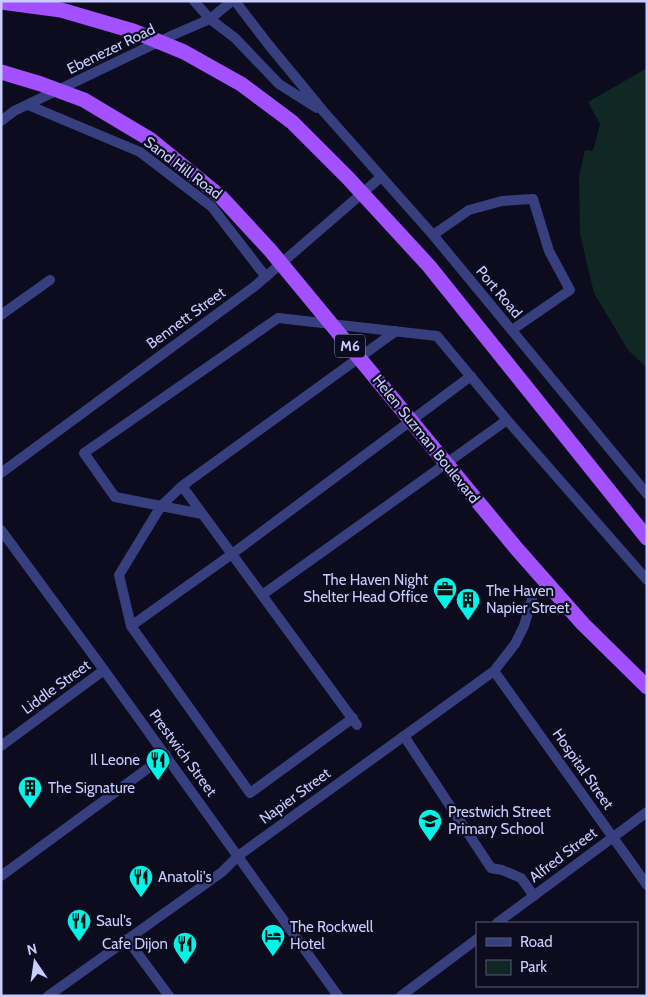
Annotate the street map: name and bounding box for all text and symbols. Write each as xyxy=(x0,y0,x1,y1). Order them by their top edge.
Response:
street label: Ebenezer Road xyxy=(64,20,158,78)
street label: Sand Hill Road xyxy=(141,133,225,203)
street label: Port Road xyxy=(472,262,526,322)
street label: Bennett Street xyxy=(143,283,229,353)
road number: M6 xyxy=(335,334,365,358)
street label: Helen Suzman Boulevard xyxy=(369,371,483,507)
place label: The Haven Night Shelter Head Office xyxy=(303,571,428,606)
office icon: The Haven Night Shelter Head Office xyxy=(432,576,458,610)
place label: The Haven Napier Street xyxy=(486,582,570,617)
building icon: The Haven Napier Street xyxy=(455,587,481,621)
street label: Liddle Street xyxy=(18,656,94,718)
street label: Prestwich Street xyxy=(145,706,221,800)
street label: Hospital Street xyxy=(549,725,617,813)
restaurant icon: Il Leone xyxy=(145,747,171,781)
place label: Il Leone xyxy=(90,751,140,769)
street label: Napier Street xyxy=(256,764,334,828)
building icon: The Signature xyxy=(17,775,43,809)
place label: The Signature xyxy=(48,779,135,797)
place label: Prestwich Street Primary School xyxy=(448,803,551,838)
school or university icon: Prestwich Street Primary School xyxy=(417,808,443,842)
street label: Alfred Street xyxy=(526,824,600,886)
restaurant icon: Anatoli's xyxy=(128,864,154,898)
place label: Anatoli's xyxy=(158,868,212,886)
restaurant icon: Saul's xyxy=(66,908,92,942)
place label: Saul's xyxy=(96,912,132,930)
place label: The Rockwell Hotel xyxy=(290,918,374,953)
legend xyxy=(476,922,638,987)
hotel icon: The Rockwell Hotel xyxy=(260,923,286,957)
restaurant icon: Cafe Dijon xyxy=(172,931,198,965)
text: Road xyxy=(520,933,553,951)
place label: Cafe Dijon xyxy=(102,935,168,953)
north arrow xyxy=(10,937,60,987)
text: N xyxy=(25,939,39,959)
text: Park xyxy=(520,958,547,976)

